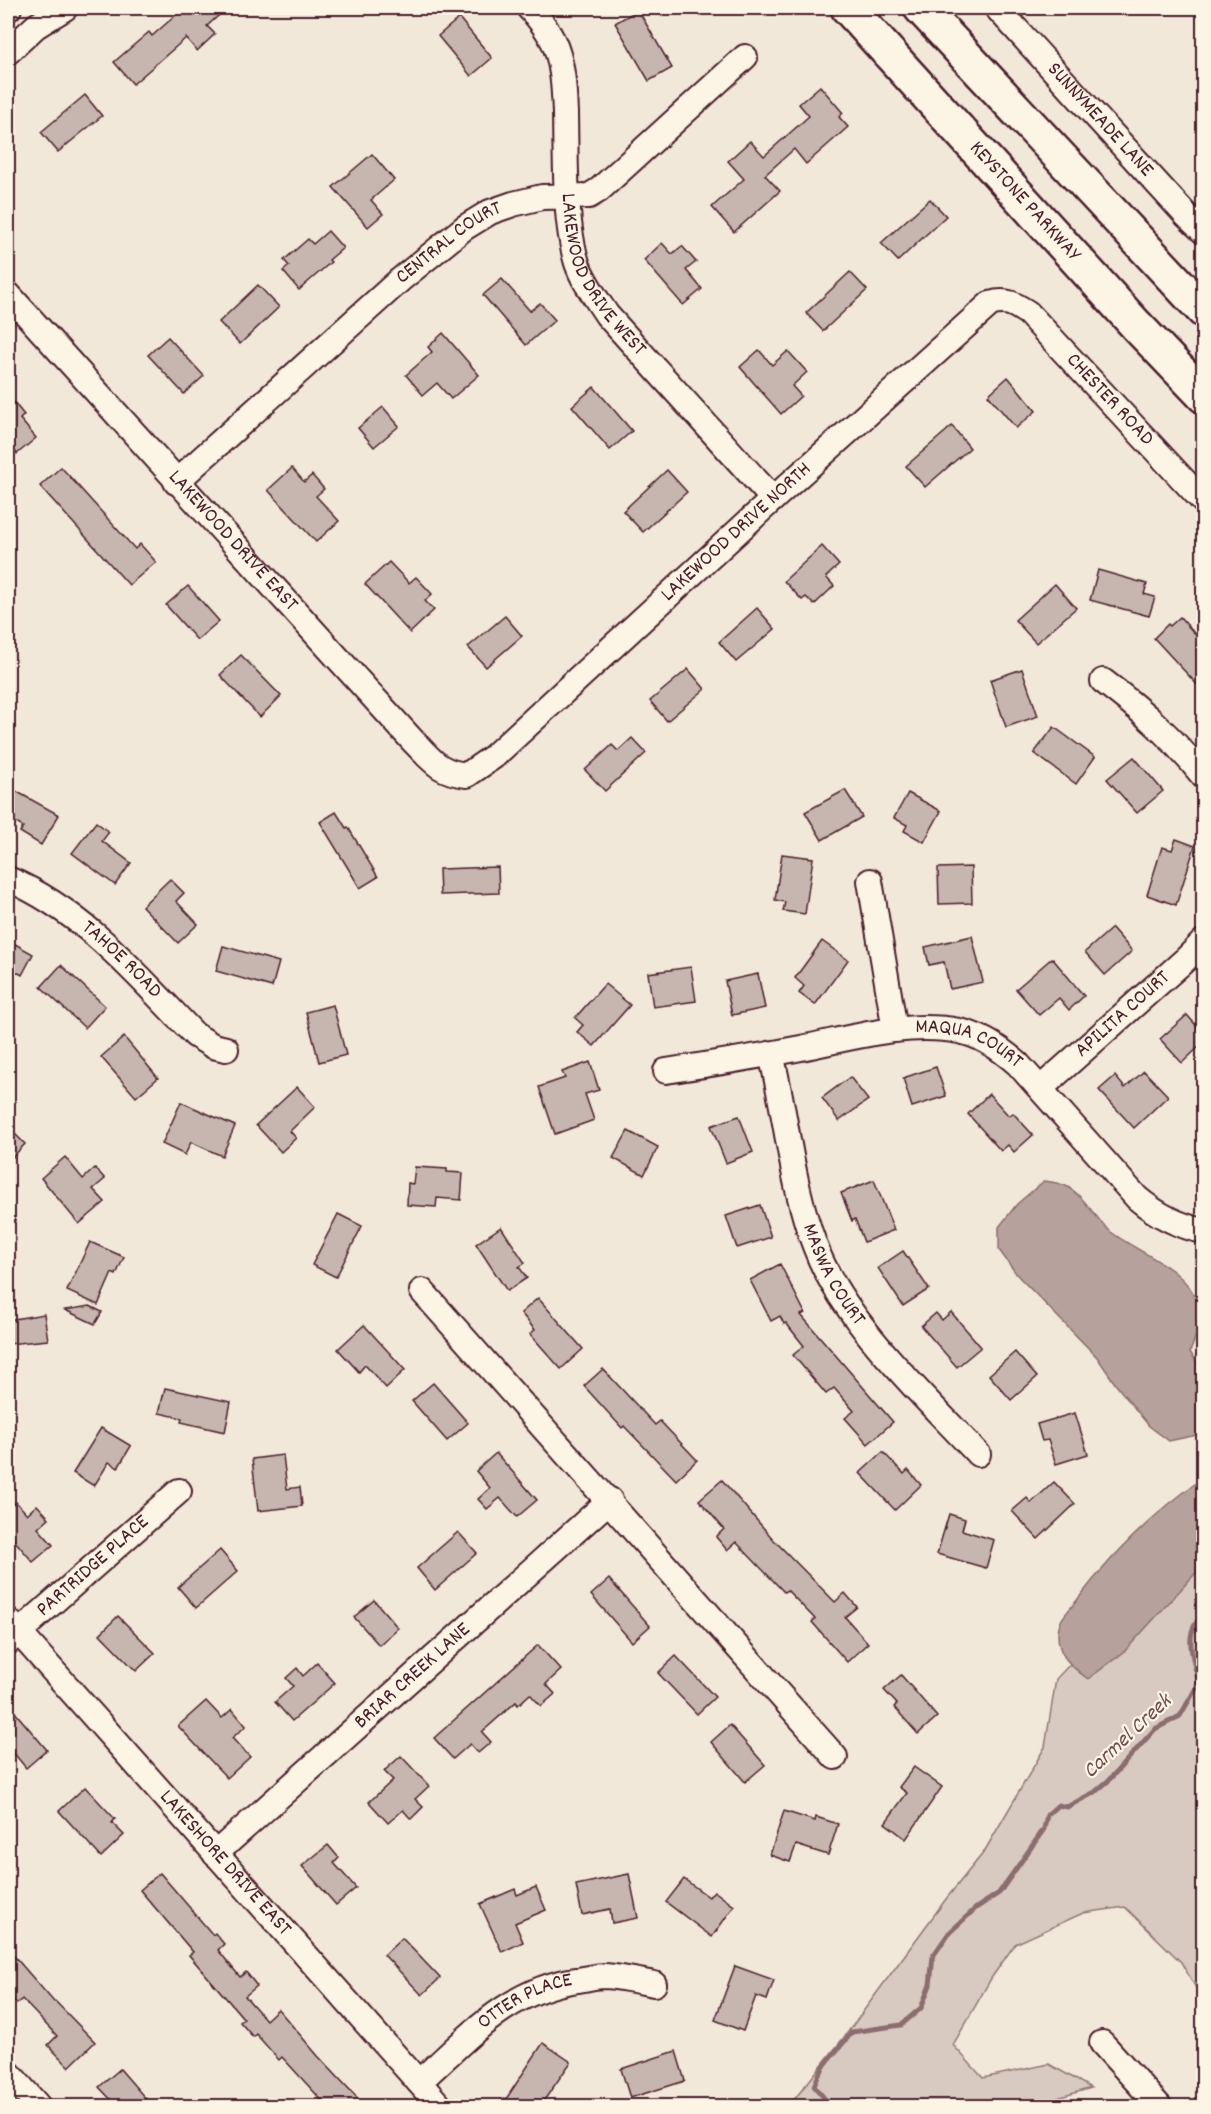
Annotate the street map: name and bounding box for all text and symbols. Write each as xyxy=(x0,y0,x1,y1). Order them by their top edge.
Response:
street label: SUNNYMEADE LANE xyxy=(1039,56,1160,185)
street label: KEYSTONE PARKWAY xyxy=(961,135,1088,270)
street label: LAKEWOOD DRIVE WEST xyxy=(552,192,653,364)
street label: CENTRAL COURT xyxy=(390,194,506,292)
street label: CHESTER ROAD xyxy=(1058,347,1160,454)
street label: LAKEWOOD DRIVE NORTH xyxy=(655,456,819,610)
street label: LAKEWOOD DRIVE EAST xyxy=(160,464,305,619)
street label: TAHOE ROAD xyxy=(74,914,168,1006)
street label: APILITA COURT xyxy=(1069,964,1178,1065)
street label: MAQUA COURT xyxy=(915,1013,1029,1077)
street label: MASWA COURT xyxy=(793,1220,872,1333)
street label: PARTRIDGE PLACE xyxy=(30,1508,157,1625)
street label: BRIAR CREEK LANE xyxy=(348,1616,478,1737)
water label: Carmel Creek xyxy=(1077,1686,1181,1786)
street label: LAKESHORE DRIVE EAST xyxy=(151,1784,298,1944)
street label: OTTER PLACE xyxy=(471,1966,575,2038)

